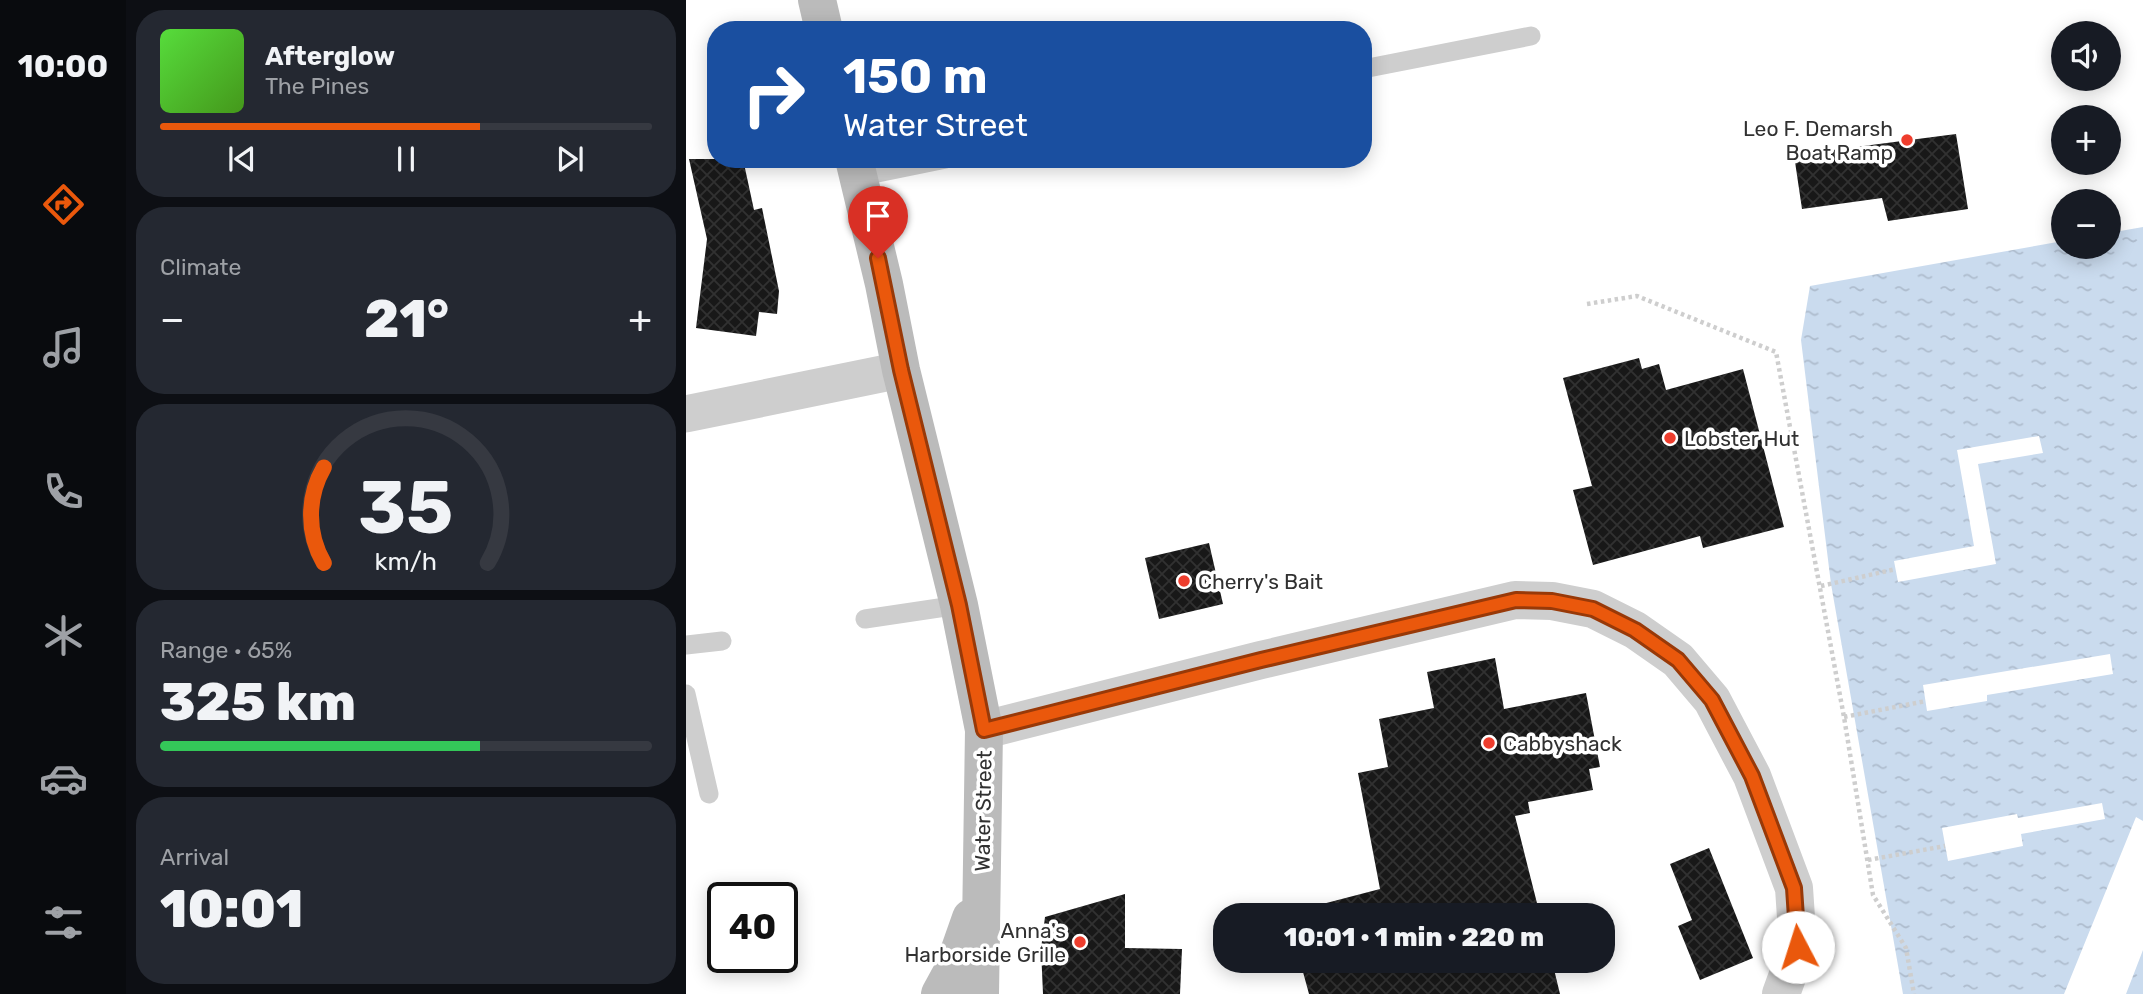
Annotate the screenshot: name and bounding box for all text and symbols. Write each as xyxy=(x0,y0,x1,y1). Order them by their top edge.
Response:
map controls xyxy=(2051,21,2121,259)
button: sound xyxy=(2051,21,2121,91)
text: Afterglow xyxy=(265,41,395,72)
text: 10:00 xyxy=(18,47,108,85)
text: 150 m xyxy=(843,47,988,105)
icon: right xyxy=(728,49,819,140)
text: The Pines xyxy=(265,72,369,100)
button: + xyxy=(2051,105,2121,175)
text: Water Street xyxy=(843,106,1028,144)
place label: Leo F. Demarsh Boat Ramp xyxy=(1743,116,1893,165)
marker: Leo F. Demarsh Boat Ramp xyxy=(1899,132,1915,148)
icon: previous xyxy=(223,140,261,178)
icon: pause xyxy=(387,140,425,178)
icon: next xyxy=(551,140,589,178)
icon: directions xyxy=(39,180,88,229)
pin xyxy=(848,186,908,258)
button: − xyxy=(2051,189,2121,259)
icon: arrive xyxy=(859,197,897,235)
text: Climate xyxy=(160,253,241,281)
text: 21° xyxy=(364,288,449,350)
text: − xyxy=(160,296,185,342)
text: + xyxy=(628,296,652,342)
icon: music xyxy=(39,323,88,372)
place label: Lobster Hut xyxy=(1684,426,1799,451)
marker: Lobster Hut xyxy=(1662,430,1678,446)
text: 35 xyxy=(359,465,454,551)
icon: phone xyxy=(39,467,88,516)
text: km/h xyxy=(375,547,437,576)
place label: Cherry's Bait xyxy=(1198,569,1323,594)
marker: Cherry's Bait xyxy=(1176,573,1192,589)
icon: climate xyxy=(39,611,88,660)
text: Range · 65% xyxy=(160,636,292,664)
text: 325 km xyxy=(160,671,356,733)
place label: Cabbyshack xyxy=(1503,731,1622,756)
marker: Cabbyshack xyxy=(1481,735,1497,751)
street label: Water Street xyxy=(969,750,997,872)
icon: car xyxy=(39,754,88,803)
text: Arrival xyxy=(160,843,229,871)
text: 10:01 xyxy=(160,878,303,940)
speed limit sign: 40 xyxy=(707,882,798,973)
icon: filters xyxy=(39,898,88,947)
position arrow xyxy=(1761,910,1835,984)
place label: Anna's Harborside Grille xyxy=(904,918,1066,967)
text: 10:01 · 1 min · 220 m xyxy=(1284,922,1544,953)
marker: Anna's Harborside Grille xyxy=(1072,934,1088,950)

